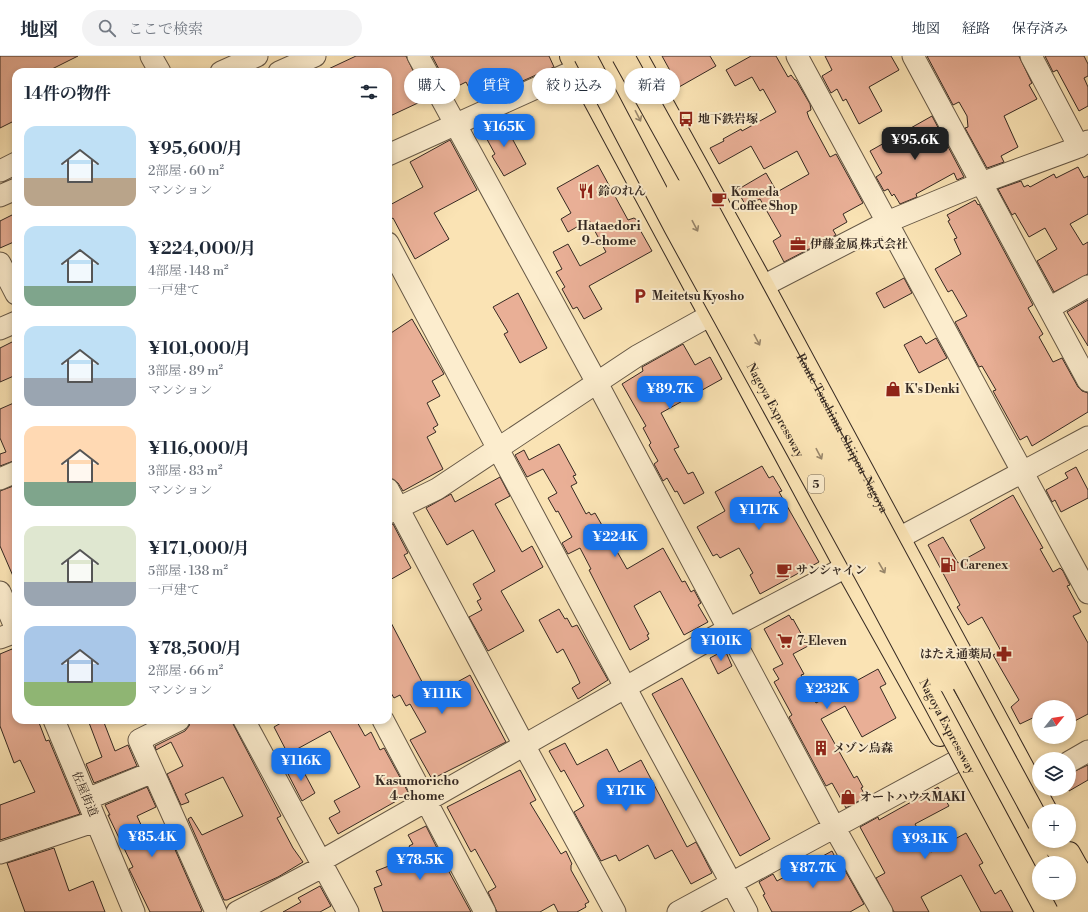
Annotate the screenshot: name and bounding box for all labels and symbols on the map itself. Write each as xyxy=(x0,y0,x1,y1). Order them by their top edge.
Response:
one-way arrow xyxy=(635,109,642,121)
bus stop icon: 地下鉄岩塚 xyxy=(677,110,695,128)
place label: 地下鉄岩塚 xyxy=(698,112,758,127)
pin: ¥165K xyxy=(476,114,532,148)
pin: ¥95.6K xyxy=(882,127,948,161)
restaurant icon: 鈴のれん xyxy=(577,182,595,200)
place label: 鈴のれん xyxy=(598,184,646,199)
place label: Komeda Coffee Shop xyxy=(731,185,798,214)
cafe icon: Komeda Coffee Shop xyxy=(710,190,728,208)
district label: Hataedori 9-chome xyxy=(577,218,641,249)
one-way arrow xyxy=(692,220,700,232)
office icon: 伊藤金属 株式会社 xyxy=(789,235,807,253)
place label: 伊藤金属 株式会社 xyxy=(810,237,908,252)
parking icon: Meitetsu Kyosho xyxy=(631,287,649,305)
place label: Meitetsu Kyosho xyxy=(652,289,744,304)
one-way arrow xyxy=(754,334,762,346)
street label: Route Tsushima-Shiipou-Nagoya xyxy=(793,351,891,517)
street label: Nagoya Expressway xyxy=(743,360,807,460)
pin: ¥89.7K xyxy=(637,376,703,410)
shop icon: K's Denki xyxy=(884,380,902,398)
place label: K's Denki xyxy=(905,382,960,397)
one-way arrow xyxy=(816,448,823,460)
road number: 5 xyxy=(808,475,824,493)
pin: ¥117K xyxy=(731,497,787,531)
pin: ¥224K xyxy=(587,524,643,558)
fuel station icon: Carenex xyxy=(939,556,957,574)
place label: Carenex xyxy=(960,558,1008,573)
cafe icon: サンシャイン xyxy=(775,561,793,579)
one-way arrow xyxy=(878,562,886,574)
place label: サンシャイン xyxy=(796,563,867,578)
pin: ¥101K xyxy=(693,628,749,662)
supermarket icon: 7-Eleven xyxy=(776,632,794,650)
place label: 7-Eleven xyxy=(797,634,847,649)
pharmacy icon: はたえ通薬局 xyxy=(995,645,1013,663)
place label: はたえ通薬局 xyxy=(920,647,992,662)
pin: ¥232K xyxy=(799,676,855,710)
street label: Nagoya Expressway xyxy=(915,677,978,777)
pin: ¥111K xyxy=(414,681,470,715)
north arrow xyxy=(1032,700,1076,744)
building icon: メゾン烏森 xyxy=(812,739,830,757)
place label: メゾン烏森 xyxy=(833,741,894,756)
pin: ¥116K xyxy=(273,748,329,782)
street label: 佐屋街道 xyxy=(68,769,101,819)
district label: Kasumoricho 4-chome xyxy=(375,773,459,804)
pin: ¥171K xyxy=(598,778,654,812)
shop icon: オートハウスMAKI xyxy=(839,788,857,806)
place label: オートハウスMAKI xyxy=(860,790,966,805)
pin: ¥85.4K xyxy=(119,824,185,858)
pin: ¥93.1K xyxy=(892,826,958,860)
pin: ¥78.5K xyxy=(387,847,453,881)
pin: ¥87.7K xyxy=(780,855,846,889)

